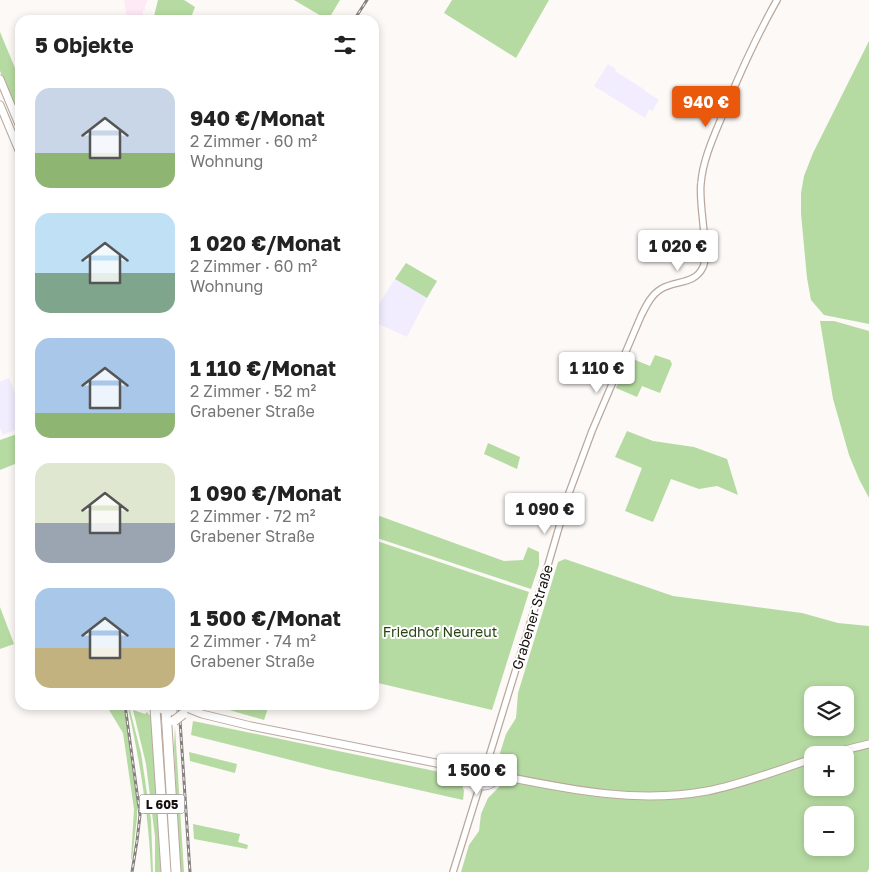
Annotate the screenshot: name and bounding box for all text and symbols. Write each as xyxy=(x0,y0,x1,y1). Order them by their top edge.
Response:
icon: filters xyxy=(331,31,359,59)
text: 5 Objekte xyxy=(35,32,134,58)
pin: 940 € xyxy=(671,86,741,128)
text: 940 € xyxy=(683,92,729,112)
text: 940 €/Monat xyxy=(190,105,325,131)
icon: home xyxy=(75,108,135,168)
text: 2 Zimmer · 60 m² xyxy=(190,131,317,151)
text: Wohnung xyxy=(190,151,263,171)
text: 1 020 €/Monat xyxy=(190,230,341,256)
pin: 1 020 € xyxy=(632,230,724,272)
icon: home xyxy=(75,233,135,293)
text: 1 020 € xyxy=(649,236,707,256)
text: 2 Zimmer · 60 m² xyxy=(190,256,317,276)
text: Wohnung xyxy=(190,276,263,296)
pin: 1 110 € xyxy=(551,352,643,394)
text: 1 110 €/Monat xyxy=(190,355,336,381)
icon: home xyxy=(75,358,135,418)
text: 1 110 € xyxy=(570,358,624,378)
text: 2 Zimmer · 52 m² xyxy=(190,381,316,401)
text: Grabener Straße xyxy=(190,401,315,421)
text: 1 090 €/Monat xyxy=(190,480,341,506)
icon: home xyxy=(75,483,135,543)
pin: 1 090 € xyxy=(499,492,591,535)
text: 1 090 € xyxy=(516,499,574,519)
text: 2 Zimmer · 72 m² xyxy=(190,506,316,526)
text: Grabener Straße xyxy=(190,526,315,546)
street label: Grabener Straße xyxy=(508,562,556,672)
text: 1 500 €/Monat xyxy=(190,605,341,631)
icon: home xyxy=(75,608,135,668)
park label: Friedhof Neureut xyxy=(383,623,497,640)
text: 2 Zimmer · 74 m² xyxy=(190,631,316,651)
text: Grabener Straße xyxy=(190,651,315,671)
map controls xyxy=(804,686,854,856)
button: layers xyxy=(804,686,854,736)
button: + xyxy=(804,746,854,796)
pin: 1 500 € xyxy=(431,754,523,796)
text: 1 500 € xyxy=(448,760,506,780)
road number: L 605 xyxy=(140,794,184,814)
button: − xyxy=(804,806,854,856)

